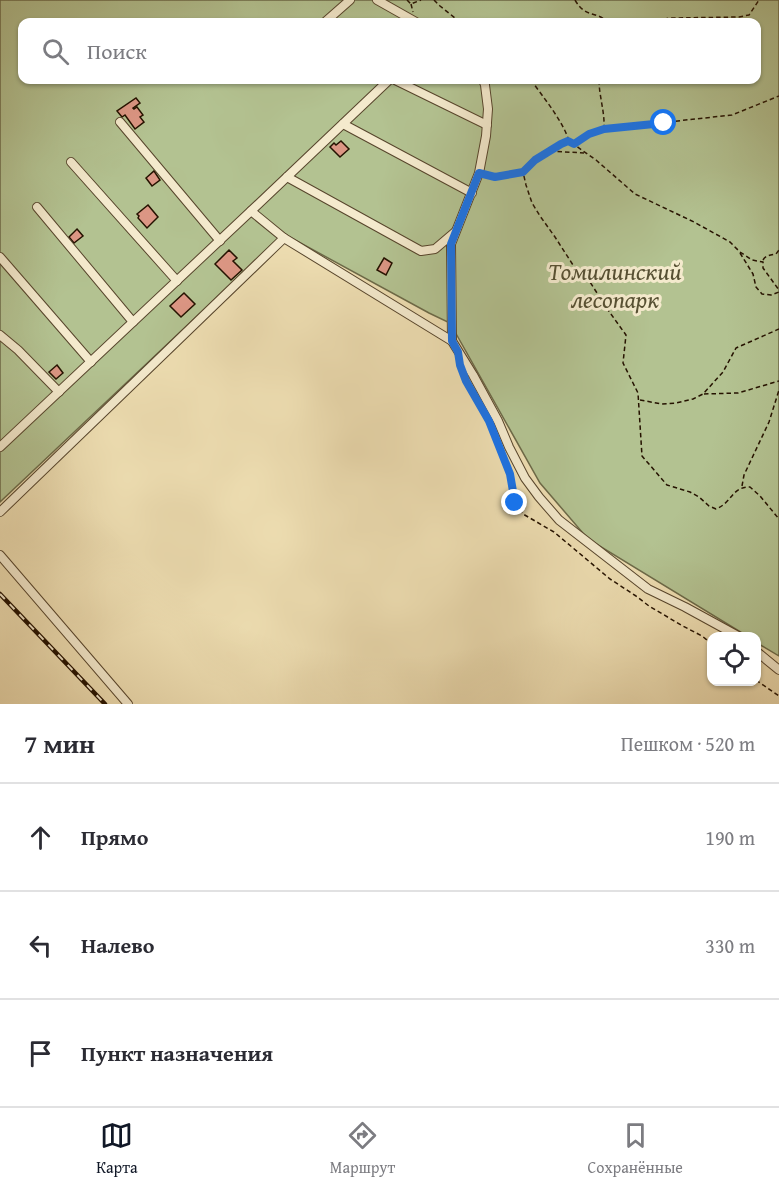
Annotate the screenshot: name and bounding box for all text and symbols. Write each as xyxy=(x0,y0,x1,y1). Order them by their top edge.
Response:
search box xyxy=(18,18,761,84)
icon: search xyxy=(39,35,72,68)
text: Поиск xyxy=(87,35,147,67)
route start xyxy=(650,109,676,135)
park label: Томилинский лесопарк xyxy=(548,254,682,317)
route end xyxy=(501,489,527,515)
map controls xyxy=(707,632,761,686)
button: locate xyxy=(707,632,761,686)
text: 7 мин xyxy=(24,724,95,763)
text: Пешком · 520 m xyxy=(621,729,755,758)
icon: ahead xyxy=(24,821,57,854)
text: Прямо xyxy=(81,821,148,853)
text: 190 m xyxy=(705,823,755,852)
icon: left xyxy=(24,929,57,962)
text: Налево xyxy=(81,929,154,961)
text: 330 m xyxy=(705,931,755,960)
icon: arrive xyxy=(24,1037,57,1070)
text: Пункт назначения xyxy=(81,1037,273,1069)
tab: Карта xyxy=(96,1119,138,1179)
tab: Маршрут xyxy=(330,1119,395,1179)
tab: Сохранённые xyxy=(588,1119,683,1179)

